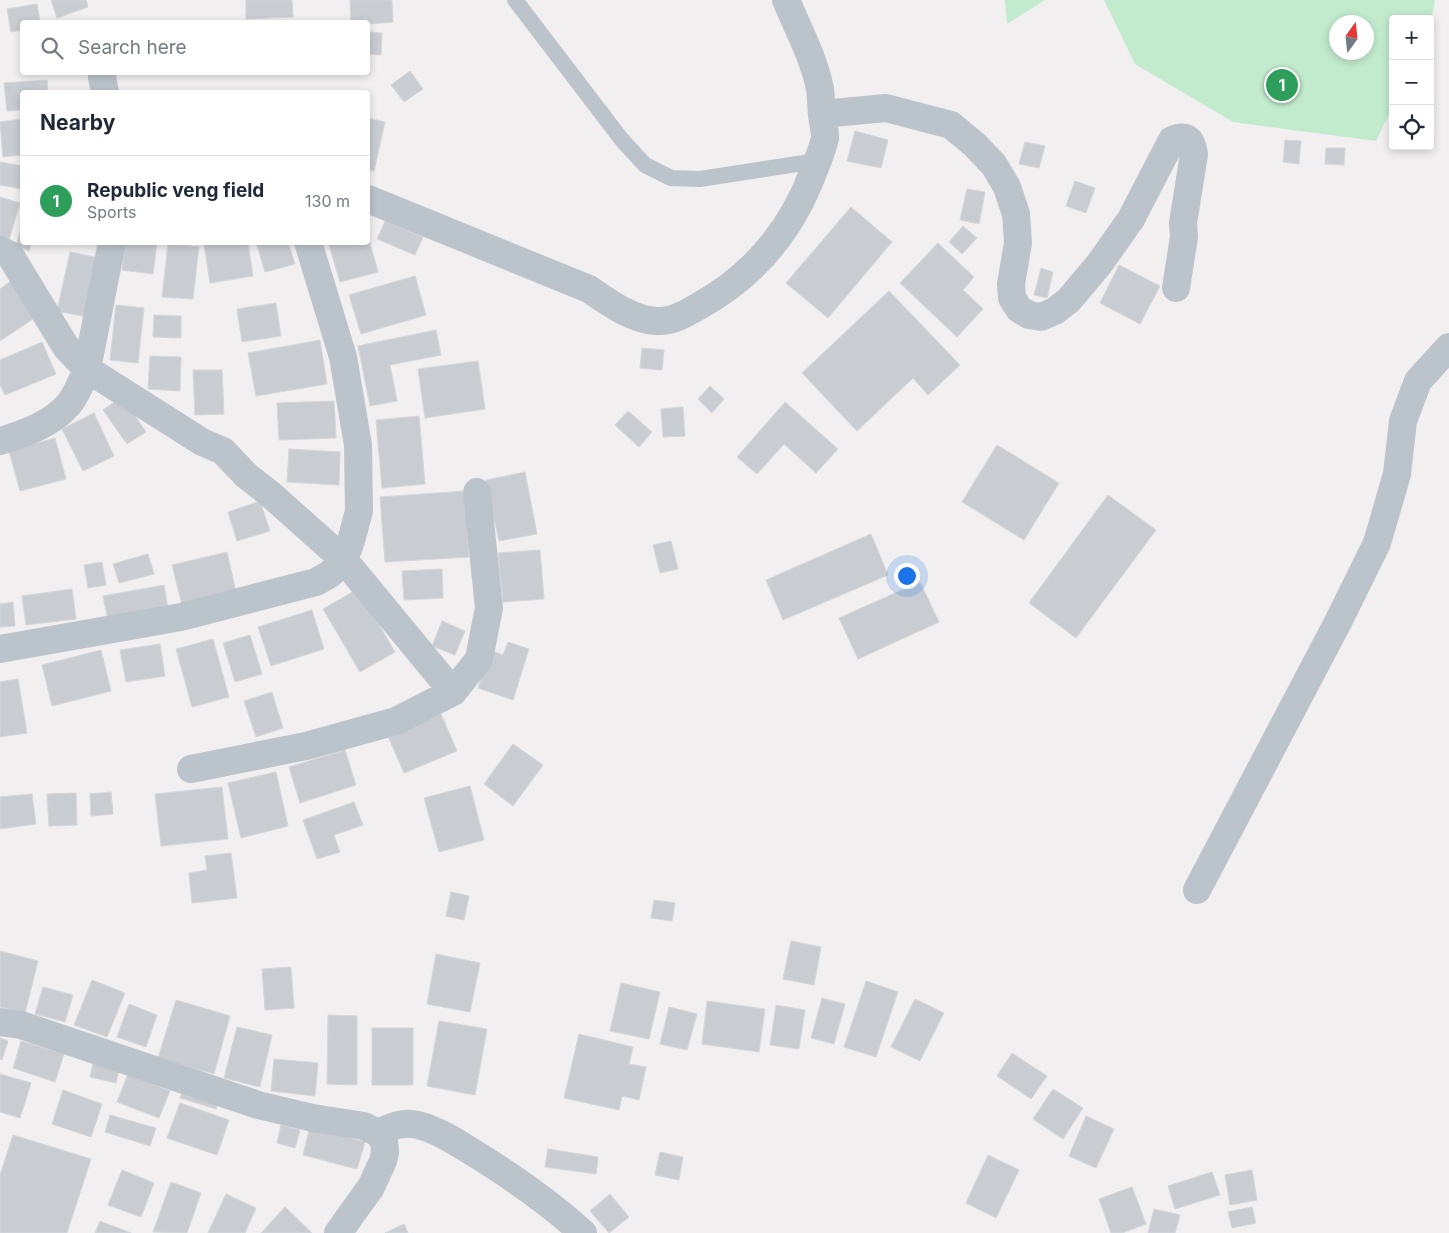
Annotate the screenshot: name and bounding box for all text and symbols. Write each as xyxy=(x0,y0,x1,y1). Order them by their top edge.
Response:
north arrow xyxy=(1329,15,1374,60)
map controls xyxy=(1389,15,1434,150)
button: + xyxy=(1389,15,1434,60)
search box xyxy=(20,20,370,75)
icon: search xyxy=(38,34,66,62)
text: Search here xyxy=(78,36,187,59)
button: − xyxy=(1389,60,1434,105)
pin: 1 xyxy=(1266,66,1298,104)
button: locate xyxy=(1389,105,1434,150)
text: Nearby xyxy=(40,110,115,135)
text: Republic veng field xyxy=(87,179,264,202)
text: 1 xyxy=(53,191,59,211)
text: 130 m xyxy=(305,191,350,211)
text: Sports xyxy=(87,202,136,222)
your location xyxy=(894,563,920,589)

